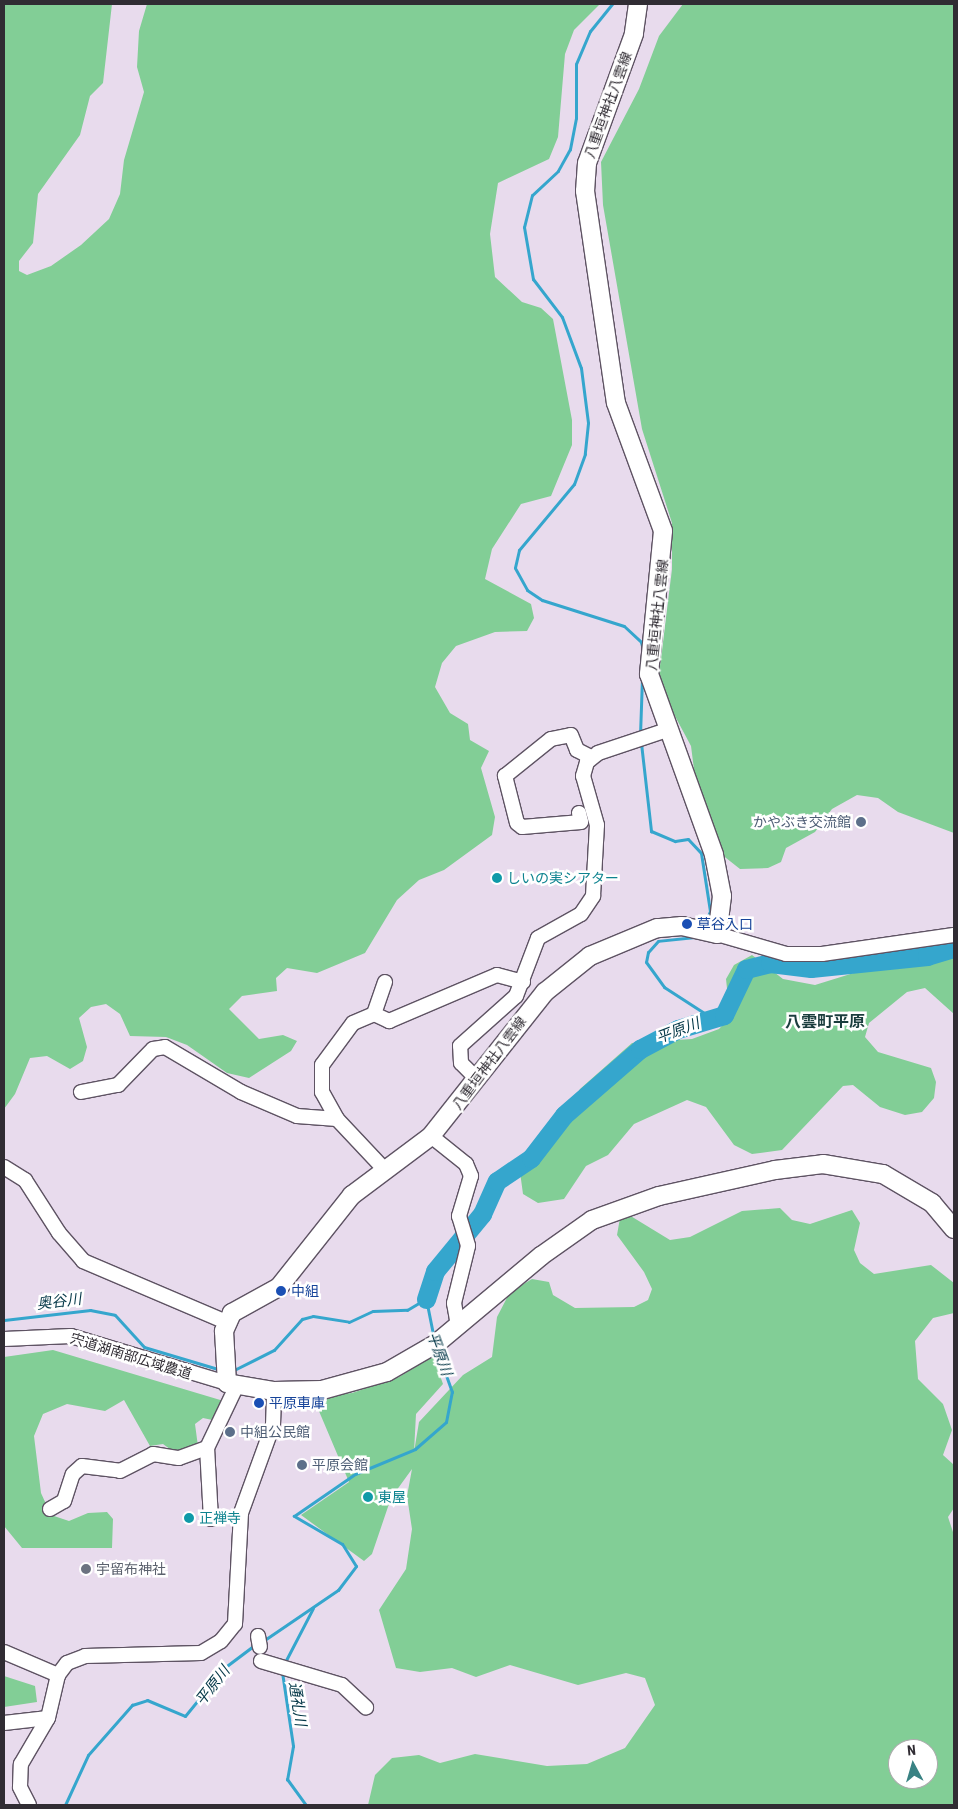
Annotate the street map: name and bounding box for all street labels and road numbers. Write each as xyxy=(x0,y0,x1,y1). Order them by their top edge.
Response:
street label: 八重垣神社八雲線 xyxy=(581,50,635,160)
street label: 八重垣神社八雲線 xyxy=(643,558,671,672)
street label: 八重垣神社八雲線 xyxy=(449,1013,529,1113)
street label: 宍道湖南部広域農道 xyxy=(68,1330,194,1382)

